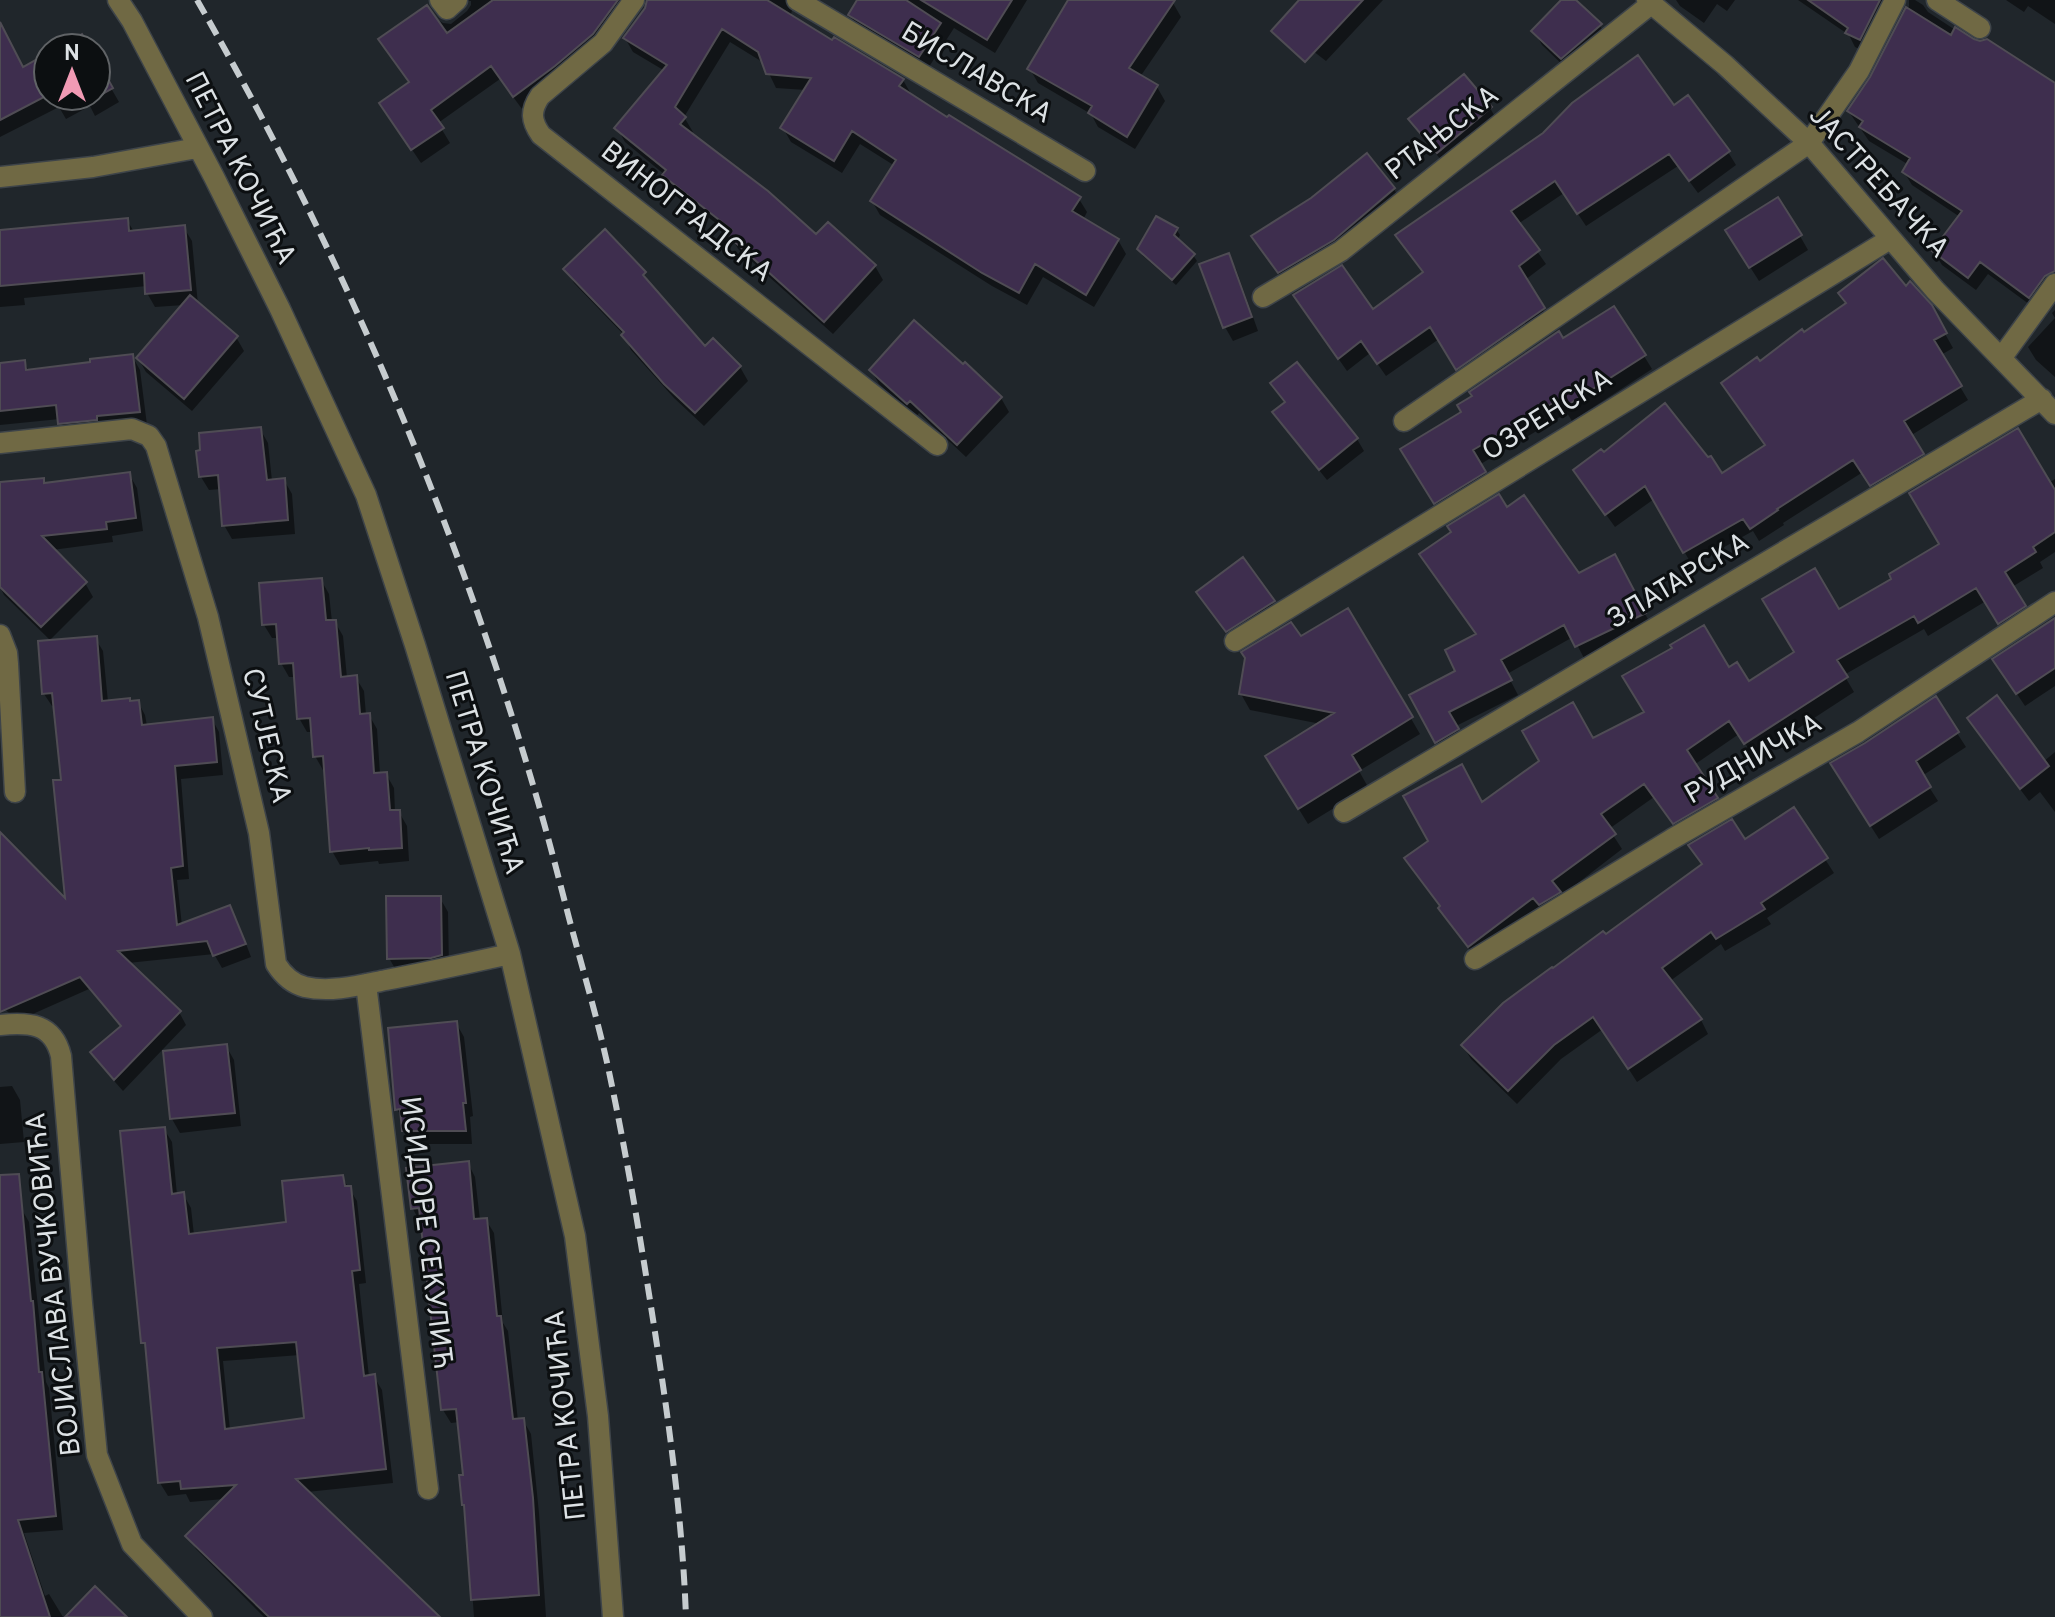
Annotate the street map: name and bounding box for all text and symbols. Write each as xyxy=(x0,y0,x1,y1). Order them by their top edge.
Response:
street label: БИСЛАВСКА xyxy=(894,15,1058,133)
north arrow xyxy=(32,32,112,112)
text: N xyxy=(64,41,80,68)
street label: ПЕТРА КОЧИЋА xyxy=(175,66,303,272)
street label: РТАЊСКА xyxy=(1379,78,1507,190)
street label: ЈАСТРЕБАЧКА xyxy=(1800,99,1956,267)
street label: ВИНОГРАДСКА xyxy=(593,134,779,292)
street label: ОЗРЕНСКА xyxy=(1476,362,1620,470)
street label: ЗЛАТАРСКА xyxy=(1601,525,1757,639)
street label: СУТЈЕСКА xyxy=(232,665,298,807)
street label: ПЕТРА КОЧИЋА xyxy=(435,666,531,880)
street label: РУДНИЧКА xyxy=(1679,706,1829,814)
street label: ИСИДОРЕ СЕКУЛИЋ xyxy=(390,1094,460,1372)
street label: ВОЈИСЛАВА ВУЧКОВИЋА xyxy=(19,1110,91,1458)
street label: ПЕТРА КОЧИЋА xyxy=(538,1308,596,1522)

